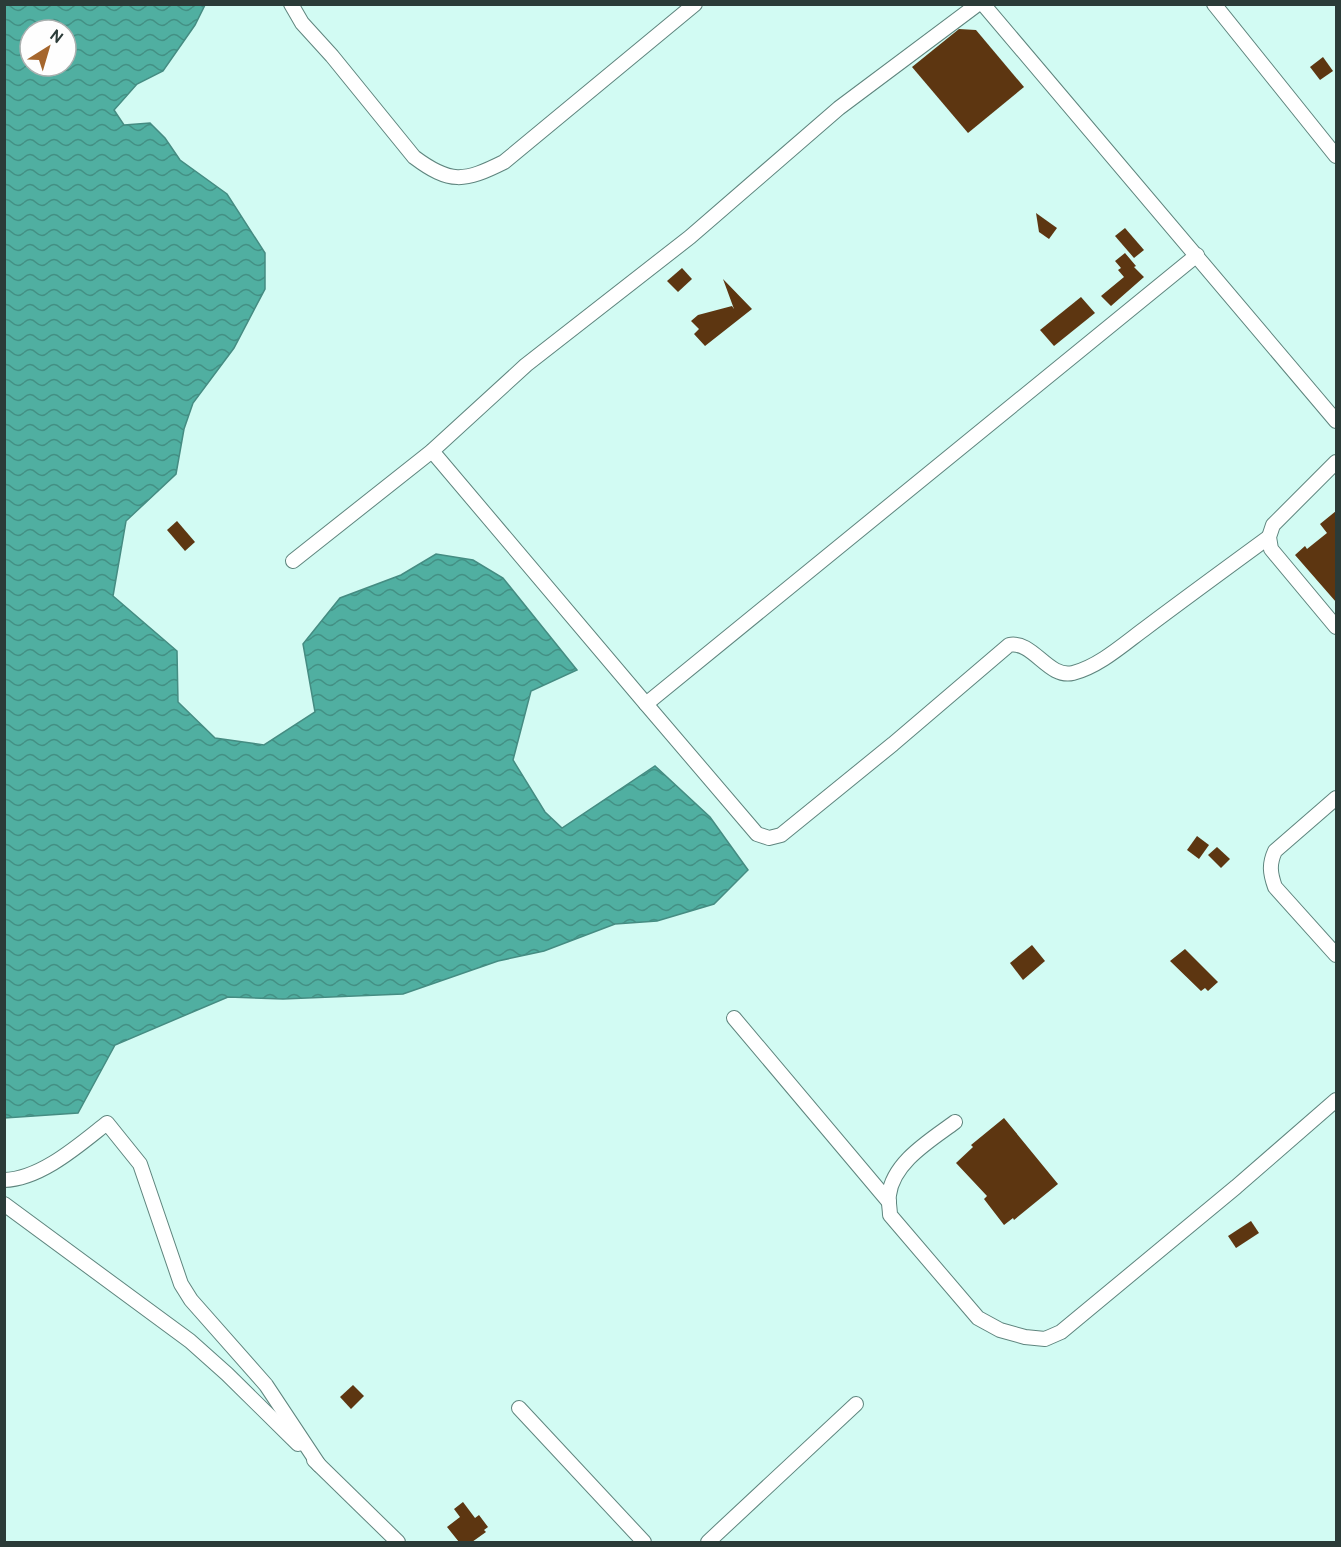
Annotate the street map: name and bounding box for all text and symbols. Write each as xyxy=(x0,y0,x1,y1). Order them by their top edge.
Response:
north arrow xyxy=(18,18,78,78)
text: N xyxy=(45,26,66,49)

